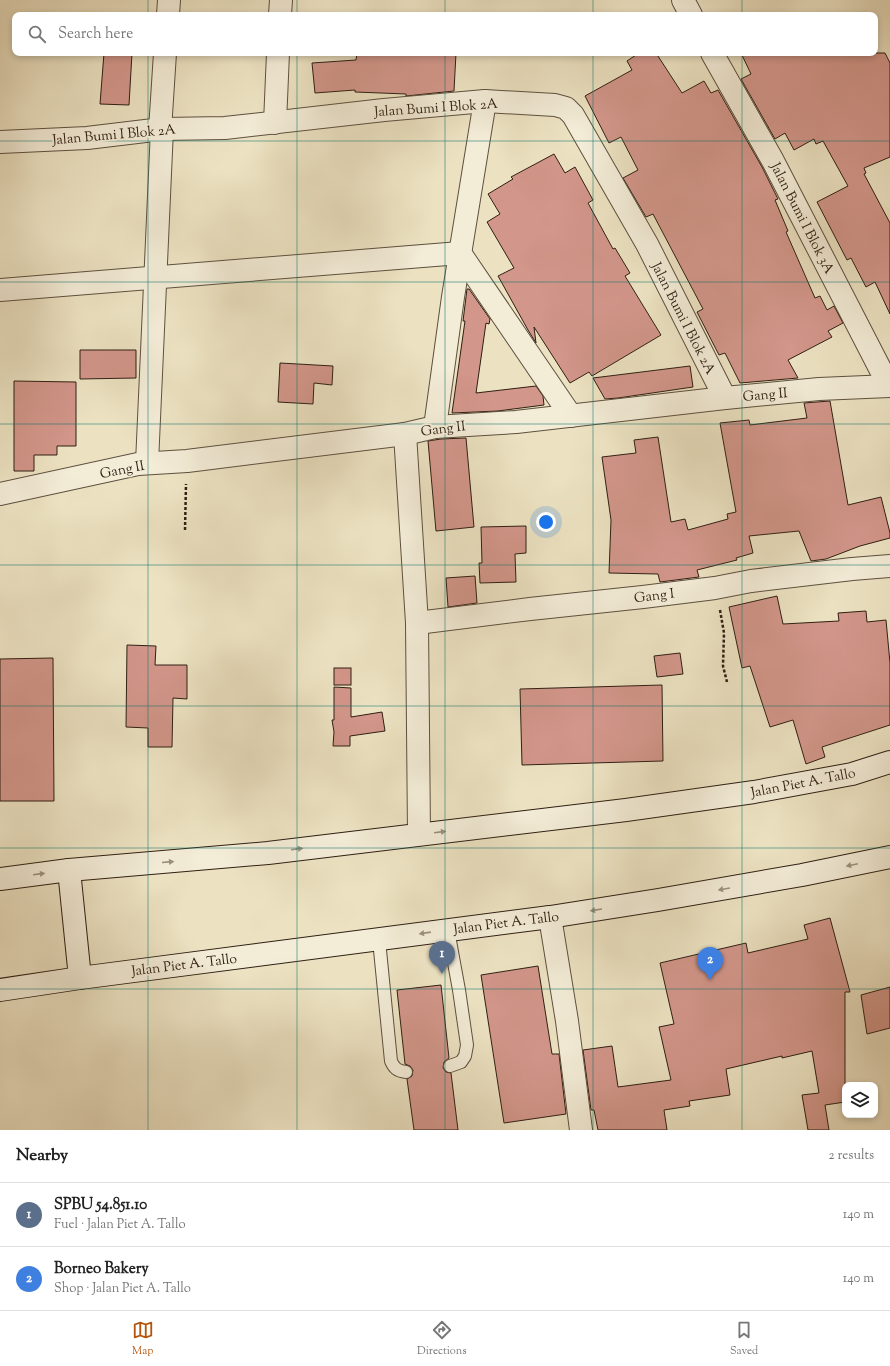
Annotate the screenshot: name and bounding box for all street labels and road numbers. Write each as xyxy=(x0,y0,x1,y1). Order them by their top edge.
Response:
street label: Jalan Bumi I Blok 2A xyxy=(373,95,499,123)
street label: Jalan Bumi I Blok 2A xyxy=(51,121,177,151)
street label: Jalan Bumi I Blok 3A xyxy=(764,159,838,279)
street label: Jalan Bumi I Blok 2A xyxy=(645,258,720,379)
street label: Gang II xyxy=(742,384,789,408)
street label: Gang II xyxy=(420,417,467,443)
street label: Gang II xyxy=(98,457,147,485)
street label: Gang I xyxy=(633,585,676,609)
street label: Jalan Piet A. Tallo xyxy=(748,764,858,804)
street label: Jalan Piet A. Tallo xyxy=(451,908,561,941)
street label: Jalan Piet A. Tallo xyxy=(129,950,239,983)

